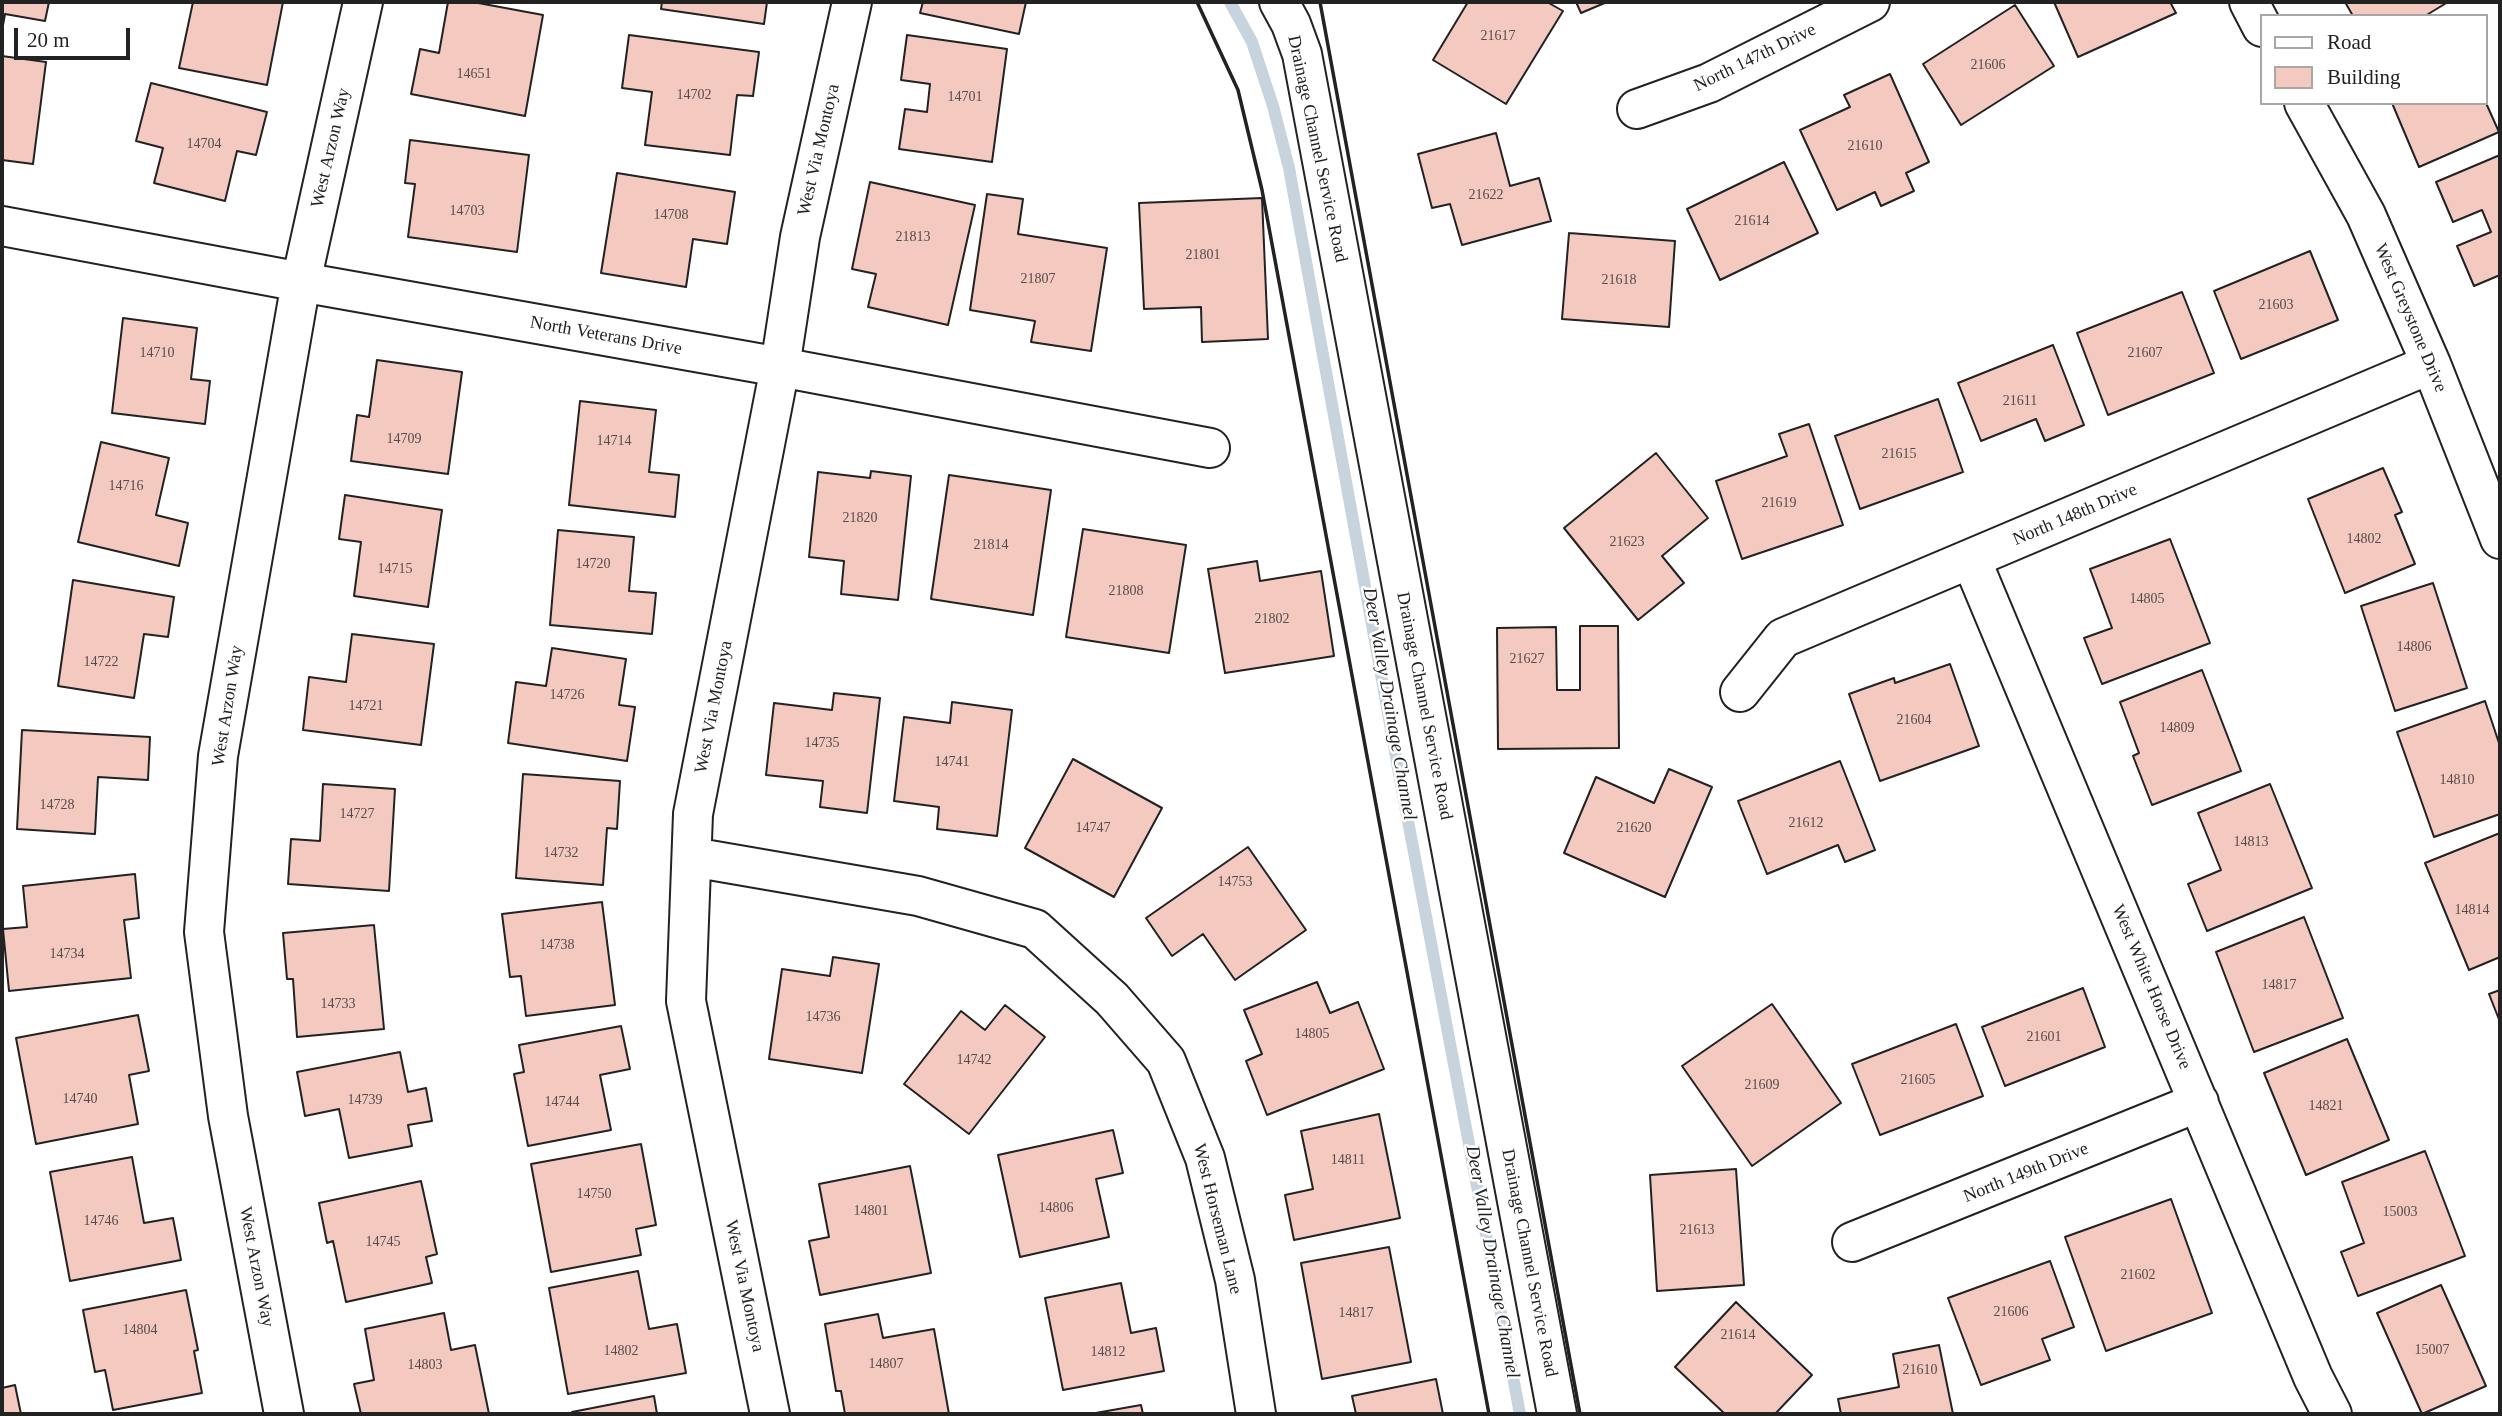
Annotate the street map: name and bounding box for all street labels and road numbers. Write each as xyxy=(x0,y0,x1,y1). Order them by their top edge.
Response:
street label: North 147th Drive xyxy=(1691,19,1819,97)
street label: Drainage Channel Service Road xyxy=(1282,34,1352,264)
street label: West Via Montoya xyxy=(793,82,845,218)
street label: West Arzon Way xyxy=(307,86,355,210)
street label: West Greystone Drive xyxy=(2369,240,2451,396)
street label: North Veterans Drive xyxy=(528,312,684,360)
street label: North 148th Drive xyxy=(2010,479,2140,551)
street label: Drainage Channel Service Road xyxy=(1391,590,1457,822)
street label: West Via Montoya xyxy=(691,639,737,775)
street label: West Arzon Way xyxy=(208,644,248,768)
street label: West White Horse Drive xyxy=(2106,901,2196,1073)
street label: North 149th Drive xyxy=(1960,1138,2092,1208)
street label: West Horseman Lane xyxy=(1188,1141,1246,1297)
street label: Drainage Channel Service Road xyxy=(1496,1147,1562,1379)
street label: West Arzon Way xyxy=(234,1205,278,1329)
street label: West Via Montoya xyxy=(719,1218,769,1354)

